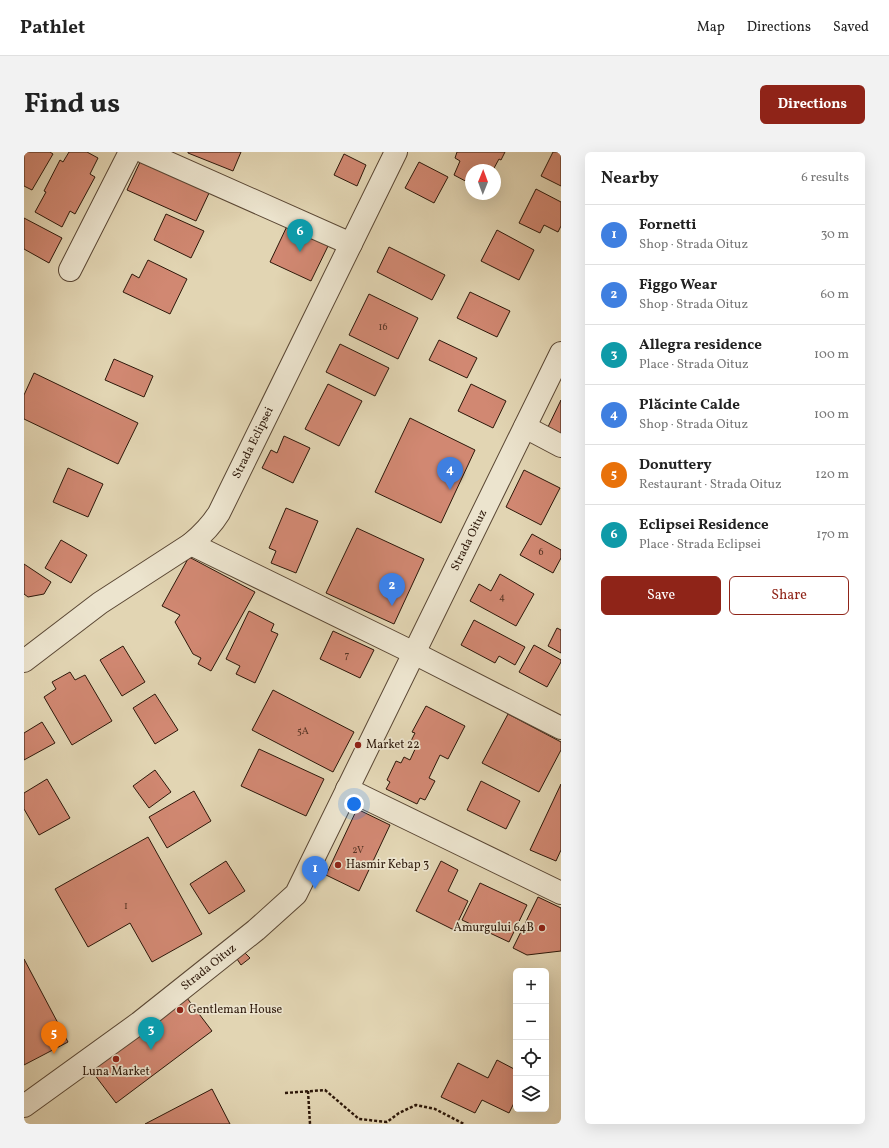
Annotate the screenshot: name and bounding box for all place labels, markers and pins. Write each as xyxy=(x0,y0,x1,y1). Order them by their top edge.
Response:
pin: 6 xyxy=(287,219,313,252)
pin: 4 xyxy=(437,457,463,490)
pin: 2 xyxy=(379,573,405,606)
place label: Market 22 xyxy=(366,737,420,753)
marker: Market 22 xyxy=(353,740,363,750)
pin: 1 xyxy=(302,856,328,889)
place label: Hasmir Kebap 3 xyxy=(346,857,429,873)
marker: Hasmir Kebap 3 xyxy=(333,860,343,870)
place label: Amurgului 64B xyxy=(454,920,534,936)
marker: Amurgului 64B xyxy=(537,923,547,933)
place label: Gentleman House xyxy=(188,1002,283,1018)
marker: Gentleman House xyxy=(175,1005,185,1015)
pin: 3 xyxy=(138,1017,164,1050)
pin: 5 xyxy=(41,1021,67,1054)
marker: Luna Market xyxy=(111,1054,121,1064)
place label: Luna Market xyxy=(82,1064,150,1080)

